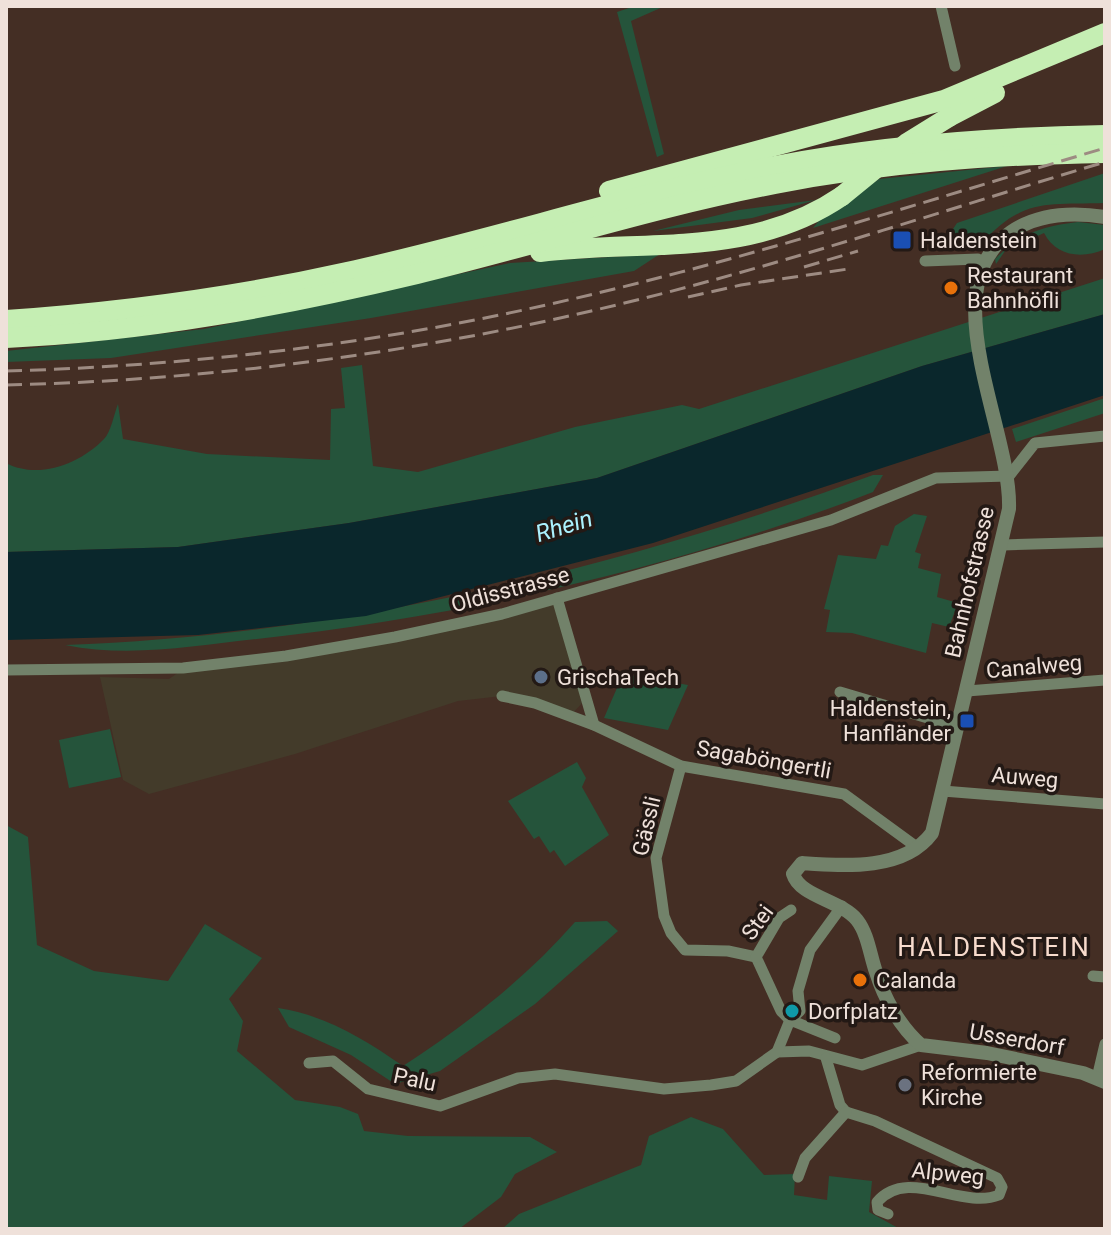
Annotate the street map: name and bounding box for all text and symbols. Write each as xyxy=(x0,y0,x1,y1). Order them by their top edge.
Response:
place label: Haldenstein xyxy=(920,228,1037,253)
marker: Haldenstein xyxy=(891,229,913,251)
place label: Restaurant Bahnhöfli xyxy=(967,263,1073,313)
marker: Restaurant Bahnhöfli xyxy=(942,279,960,297)
water label: Rhein xyxy=(532,504,596,548)
street label: Bahnhofstrasse xyxy=(940,504,999,660)
street label: Oldisstrasse xyxy=(448,562,572,617)
street label: Canalweg xyxy=(985,650,1083,683)
place label: GrischaTech xyxy=(557,665,679,690)
marker: GrischaTech xyxy=(532,668,550,686)
place label: Haldenstein, Hanfländer xyxy=(830,696,952,746)
marker: Haldenstein, Hanfländer xyxy=(958,712,976,730)
street label: Sagaböngertli xyxy=(695,735,833,784)
street label: Auweg xyxy=(991,762,1059,793)
street label: Gässli xyxy=(628,794,665,858)
street label: Stei xyxy=(736,900,778,945)
district label: HALDENSTEIN xyxy=(897,932,1091,962)
place label: Calanda xyxy=(876,968,956,993)
marker: Calanda xyxy=(851,971,869,989)
place label: Dorfplatz xyxy=(808,999,898,1024)
marker: Dorfplatz xyxy=(783,1002,801,1020)
street label: Usserdorf xyxy=(967,1019,1067,1060)
place label: Reformierte Kirche xyxy=(921,1060,1037,1110)
street label: Palu xyxy=(391,1063,439,1096)
marker: Reformierte Kirche xyxy=(896,1076,914,1094)
street label: Alpweg xyxy=(911,1157,985,1190)

